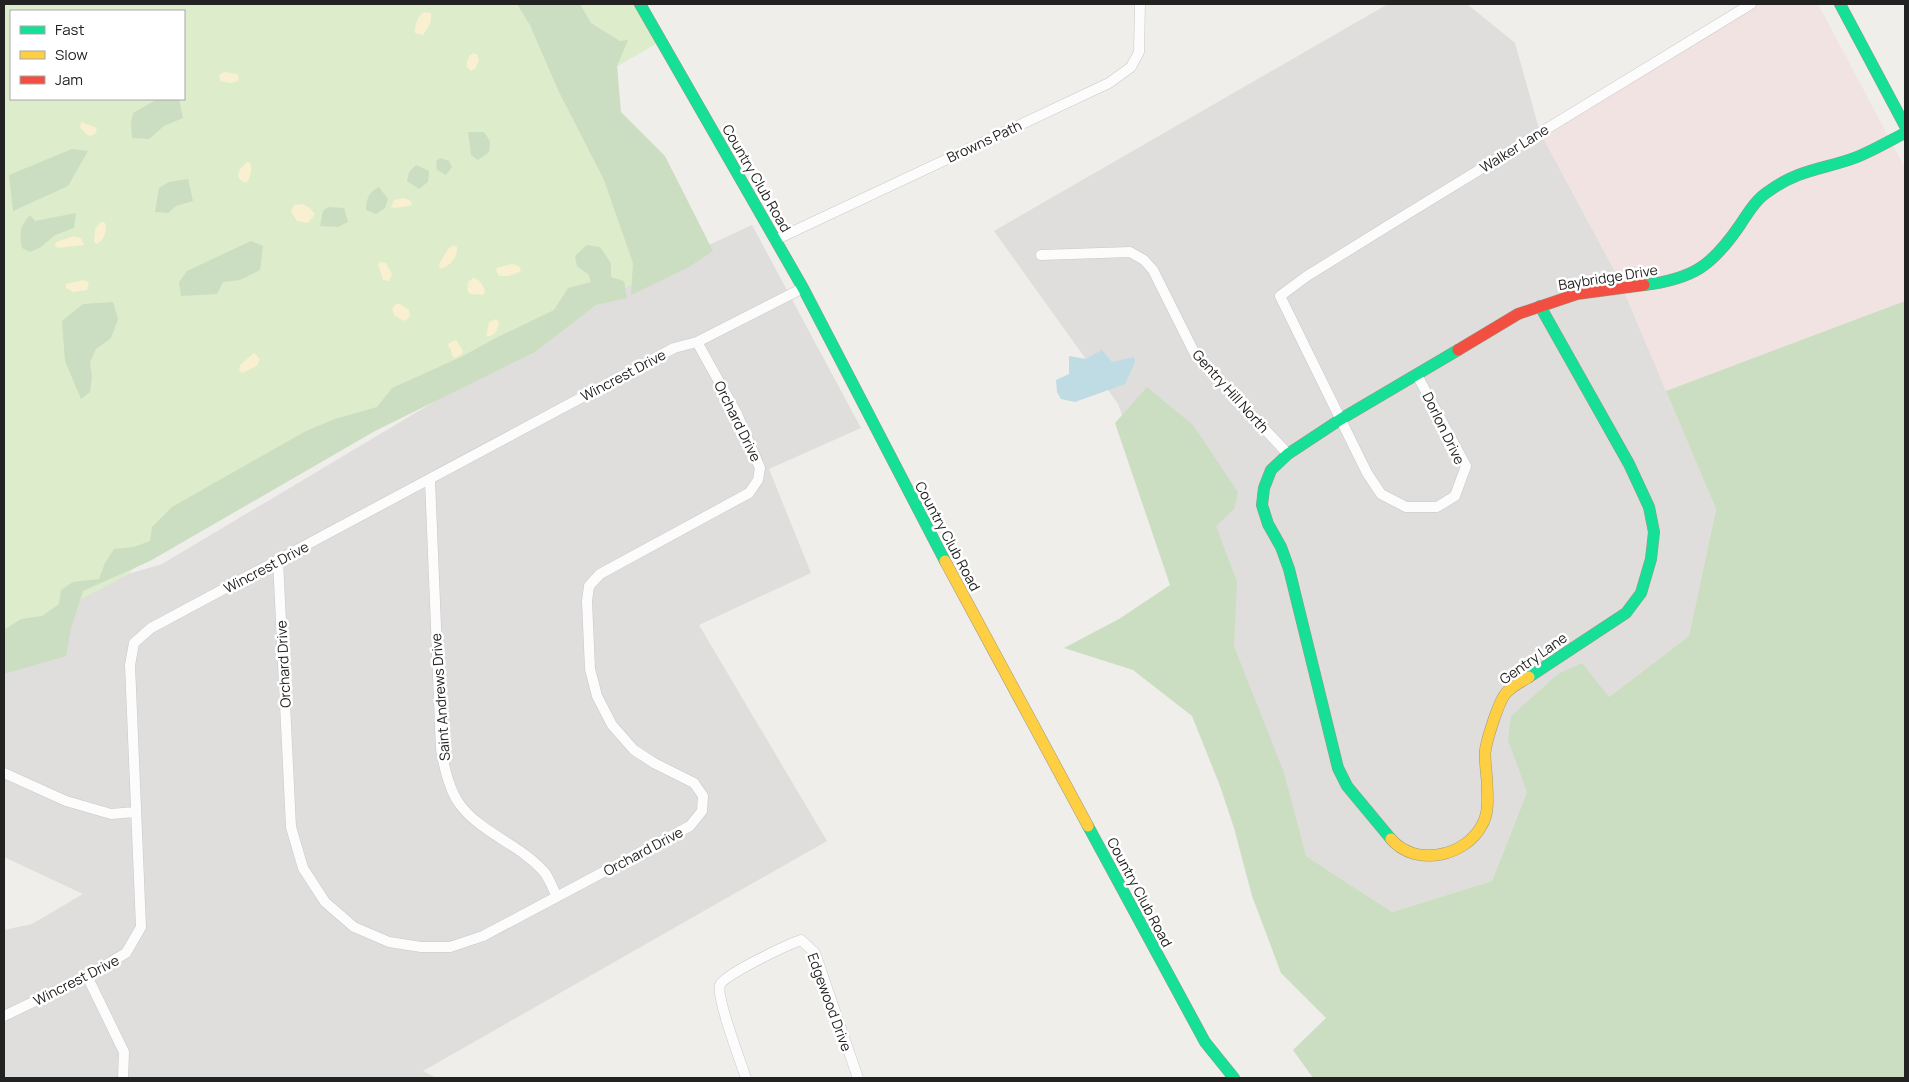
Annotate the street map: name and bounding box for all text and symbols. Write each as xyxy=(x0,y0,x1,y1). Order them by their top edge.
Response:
legend xyxy=(10,10,185,100)
text: Fast xyxy=(55,19,84,40)
text: Slow xyxy=(55,44,88,65)
text: Jam xyxy=(55,69,83,90)
street label: Browns Path xyxy=(943,115,1025,167)
street label: Walker Lane xyxy=(1476,119,1552,177)
street label: Country Club Road xyxy=(718,121,796,235)
street label: Baybridge Drive xyxy=(1557,260,1659,294)
street label: Wincrest Drive xyxy=(577,345,669,405)
street label: Gentry Hill North xyxy=(1188,345,1274,437)
street label: Orchard Drive xyxy=(710,377,766,465)
street label: Dorlon Drive xyxy=(1418,389,1470,467)
street label: Country Club Road xyxy=(911,478,985,594)
street label: Wincrest Drive xyxy=(220,537,312,597)
street label: Orchard Drive xyxy=(271,620,295,708)
street label: Gentry Lane xyxy=(1495,628,1571,688)
street label: Saint Andrews Drive xyxy=(426,632,454,762)
street label: Orchard Drive xyxy=(600,822,686,880)
street label: Country Club Road xyxy=(1103,834,1177,950)
street label: Wincrest Drive xyxy=(30,950,122,1010)
street label: Edgewood Drive xyxy=(803,950,857,1054)

